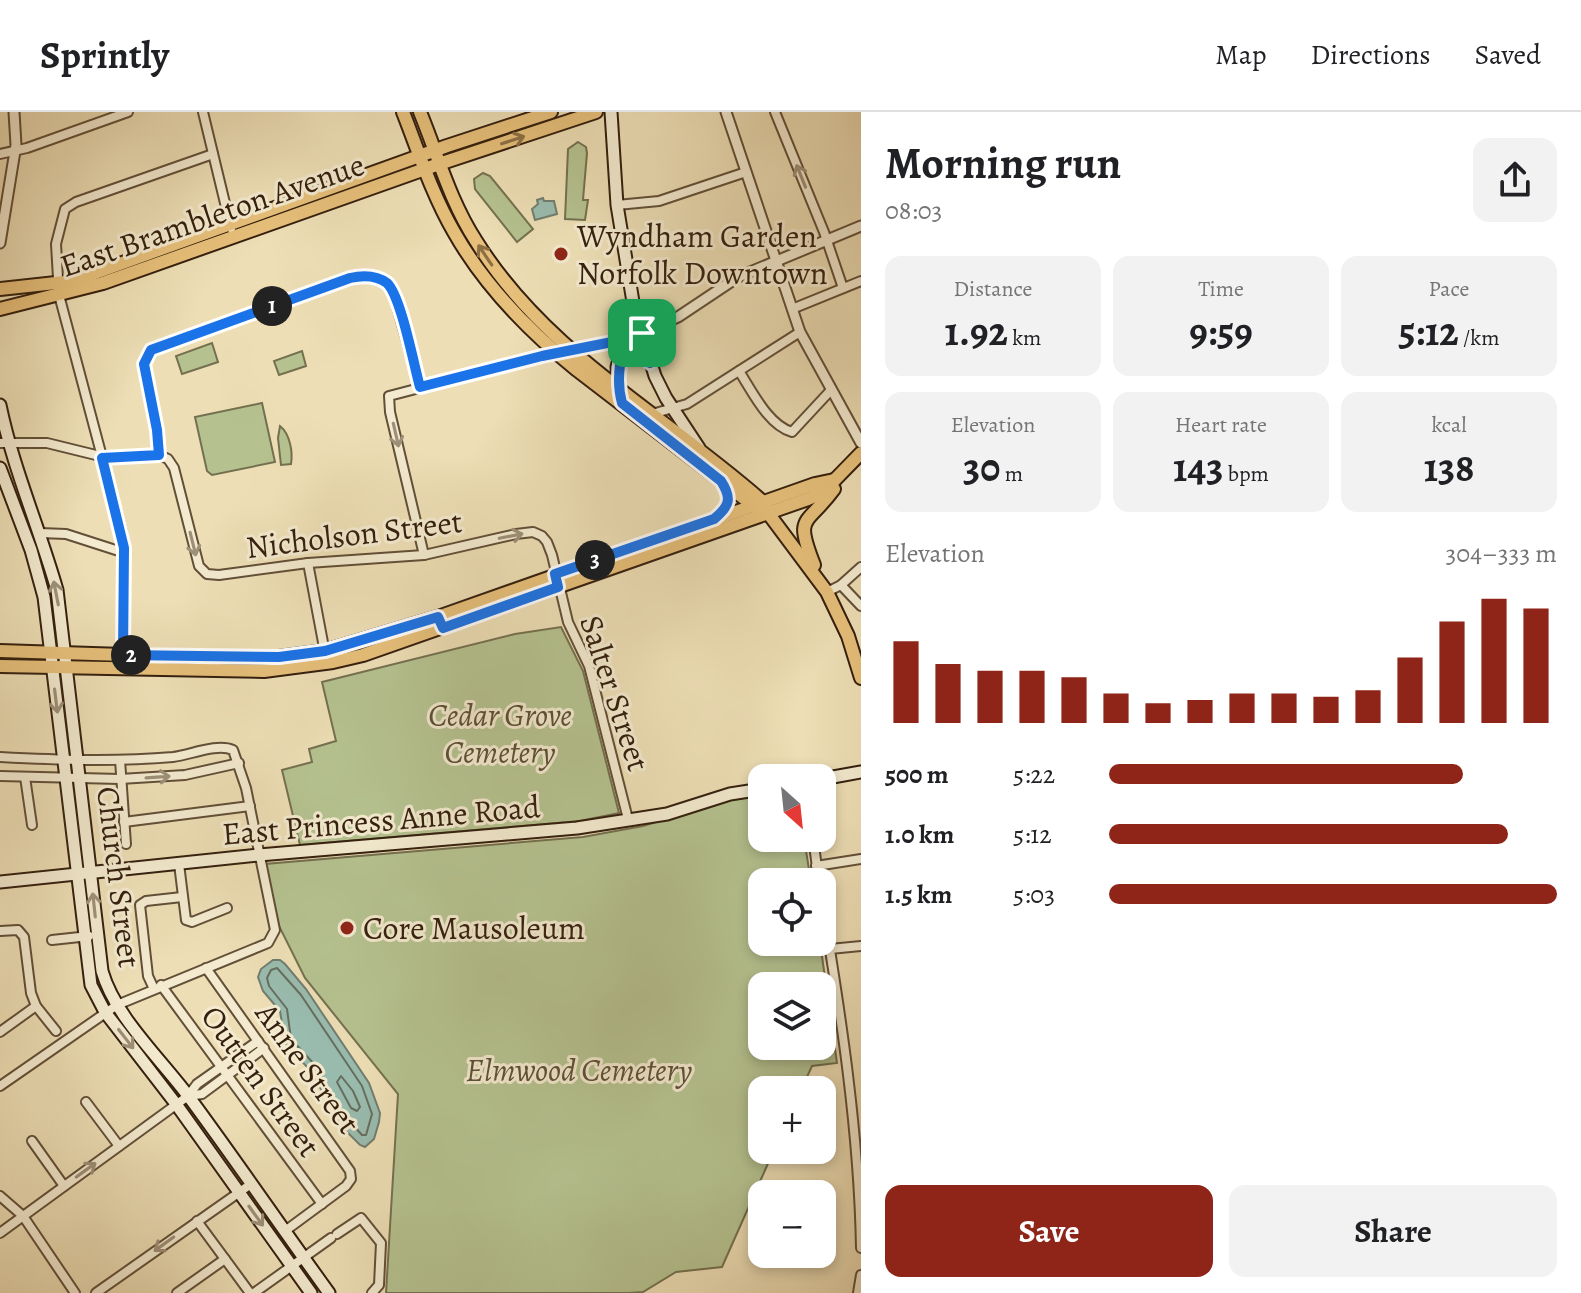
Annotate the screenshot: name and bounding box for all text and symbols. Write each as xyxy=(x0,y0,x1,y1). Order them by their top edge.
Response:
text: Sprintly xyxy=(40,29,169,81)
text: Map xyxy=(1215,36,1266,74)
text: Directions xyxy=(1310,36,1431,74)
text: Saved xyxy=(1475,36,1541,74)
one-way arrow xyxy=(500,132,526,147)
text: Morning run xyxy=(885,133,1121,193)
button: share xyxy=(1473,138,1557,222)
street label: East Brambleton Avenue xyxy=(54,142,370,288)
one-way arrow xyxy=(792,164,807,189)
text: 08:03 xyxy=(885,193,942,228)
place label: Wyndham Garden Norfolk Downtown xyxy=(576,214,828,295)
one-way arrow xyxy=(477,245,493,267)
marker: Wyndham Garden Norfolk Downtown xyxy=(552,245,570,263)
text: Distance xyxy=(954,274,1032,304)
text: Time xyxy=(1198,274,1244,304)
text: Pace xyxy=(1429,274,1469,304)
pin: 1 xyxy=(252,286,292,326)
text: 1 xyxy=(268,291,276,321)
pin xyxy=(608,299,676,367)
text: 1.92 xyxy=(945,304,1008,359)
text: 9:59 xyxy=(1189,304,1253,359)
text: 5:12 xyxy=(1398,304,1459,359)
icon: arrive xyxy=(620,311,664,355)
text: km xyxy=(1008,323,1041,353)
text: /km xyxy=(1459,323,1500,353)
text: Elevation xyxy=(951,410,1035,440)
text: Heart rate xyxy=(1175,410,1267,440)
text: kcal xyxy=(1431,410,1467,440)
one-way arrow xyxy=(389,422,404,448)
text: 30 xyxy=(963,440,1000,495)
text: 143 xyxy=(1173,440,1223,495)
text: 138 xyxy=(1424,440,1474,495)
text: m xyxy=(1000,459,1023,489)
text: bpm xyxy=(1223,459,1269,489)
street label: Nicholson Street xyxy=(243,499,465,569)
one-way arrow xyxy=(497,527,523,542)
one-way arrow xyxy=(187,530,202,556)
text: Elevation xyxy=(885,536,985,571)
text: 304–333 m xyxy=(1446,536,1557,571)
pin: 3 xyxy=(575,540,615,580)
text: 3 xyxy=(590,545,600,575)
one-way arrow xyxy=(48,580,63,606)
street label: Salter Street xyxy=(569,610,661,776)
pin: 2 xyxy=(111,635,151,675)
text: 2 xyxy=(126,640,136,670)
one-way arrow xyxy=(49,687,64,713)
park label: Cedar Grove Cemetery xyxy=(428,693,572,774)
text: 500 m xyxy=(885,757,949,792)
text: 5:22 xyxy=(1013,757,1055,792)
north arrow xyxy=(748,764,836,852)
map controls xyxy=(748,764,836,1268)
one-way arrow xyxy=(144,769,171,784)
street label: Church Street xyxy=(86,784,152,970)
street label: East Princess Anne Road xyxy=(220,784,543,856)
text: 1.0 km xyxy=(885,817,954,852)
text: 5:12 xyxy=(1013,817,1052,852)
button: locate xyxy=(748,868,836,956)
text: 1.5 km xyxy=(885,877,952,912)
text: 5:03 xyxy=(1013,877,1055,912)
one-way arrow xyxy=(86,893,101,918)
place label: Core Mausoleum xyxy=(363,906,585,950)
marker: Core Mausoleum xyxy=(338,919,356,937)
button: layers xyxy=(748,972,836,1060)
street label: Anne Street xyxy=(245,993,371,1143)
street label: Outten Street xyxy=(191,996,331,1166)
one-way arrow xyxy=(118,1028,135,1049)
park label: Elmwood Cemetery xyxy=(466,1048,692,1092)
button: + xyxy=(748,1076,836,1164)
one-way arrow xyxy=(75,1162,96,1179)
button: − xyxy=(748,1180,836,1268)
button: Save xyxy=(885,1185,1213,1277)
button: Share xyxy=(1229,1185,1557,1277)
one-way arrow xyxy=(248,1204,264,1226)
one-way arrow xyxy=(154,1235,175,1252)

